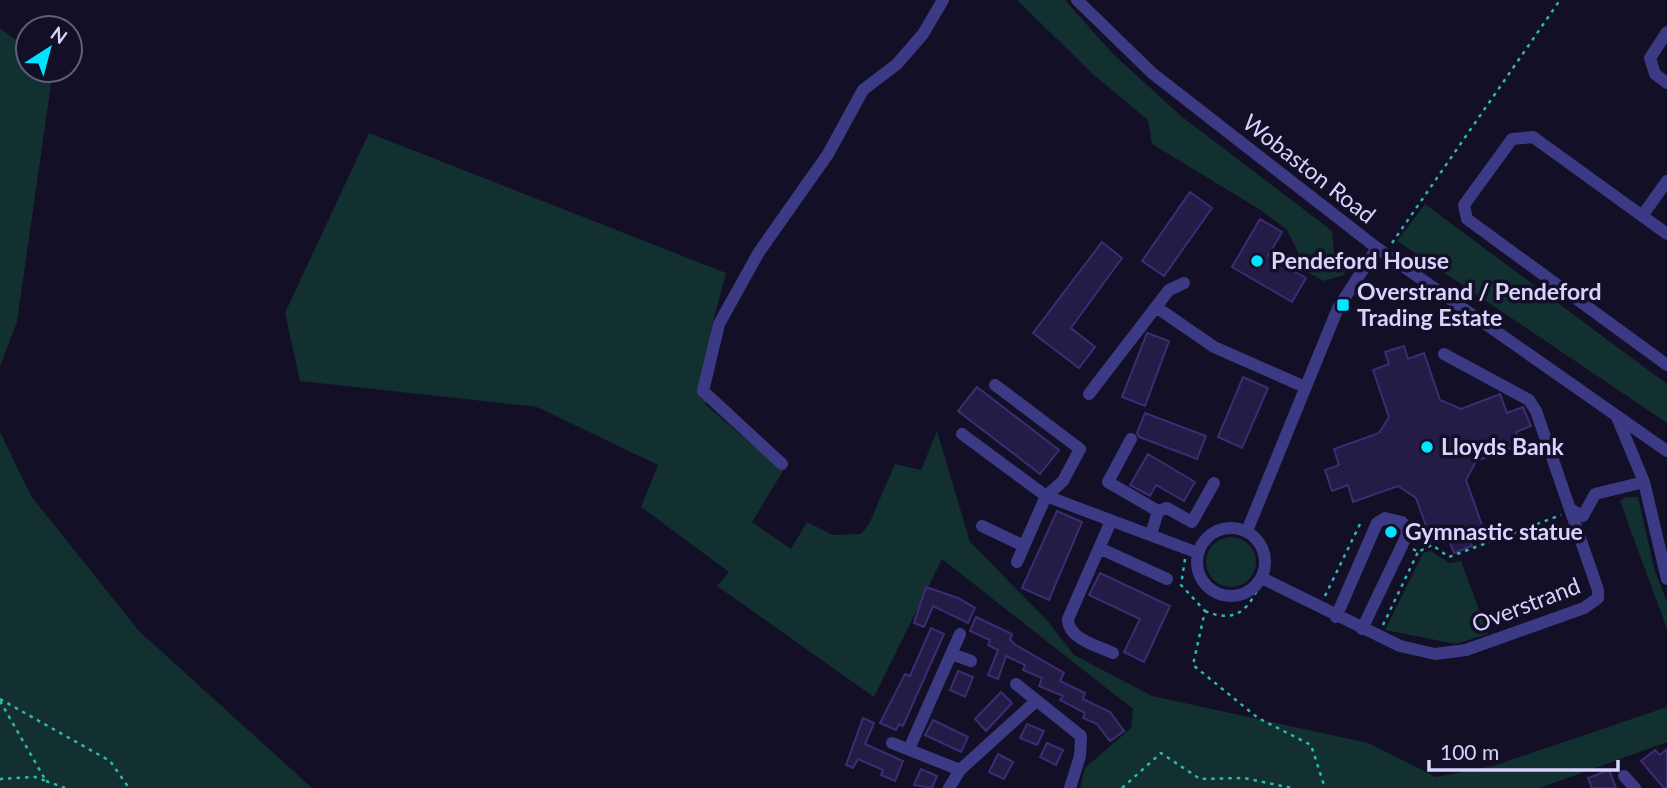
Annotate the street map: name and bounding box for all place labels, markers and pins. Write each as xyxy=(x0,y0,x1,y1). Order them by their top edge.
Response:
place label: Pendeford House xyxy=(1271,246,1449,274)
marker: Pendeford House xyxy=(1249,253,1265,269)
place label: Overstrand / Pendeford Trading Estate xyxy=(1357,277,1601,331)
marker: Overstrand / Pendeford Trading Estate xyxy=(1335,297,1351,313)
place label: Lloyds Bank xyxy=(1441,432,1565,460)
marker: Lloyds Bank xyxy=(1419,439,1435,455)
place label: Gymnastic statue xyxy=(1405,517,1583,545)
marker: Gymnastic statue xyxy=(1383,524,1399,540)

